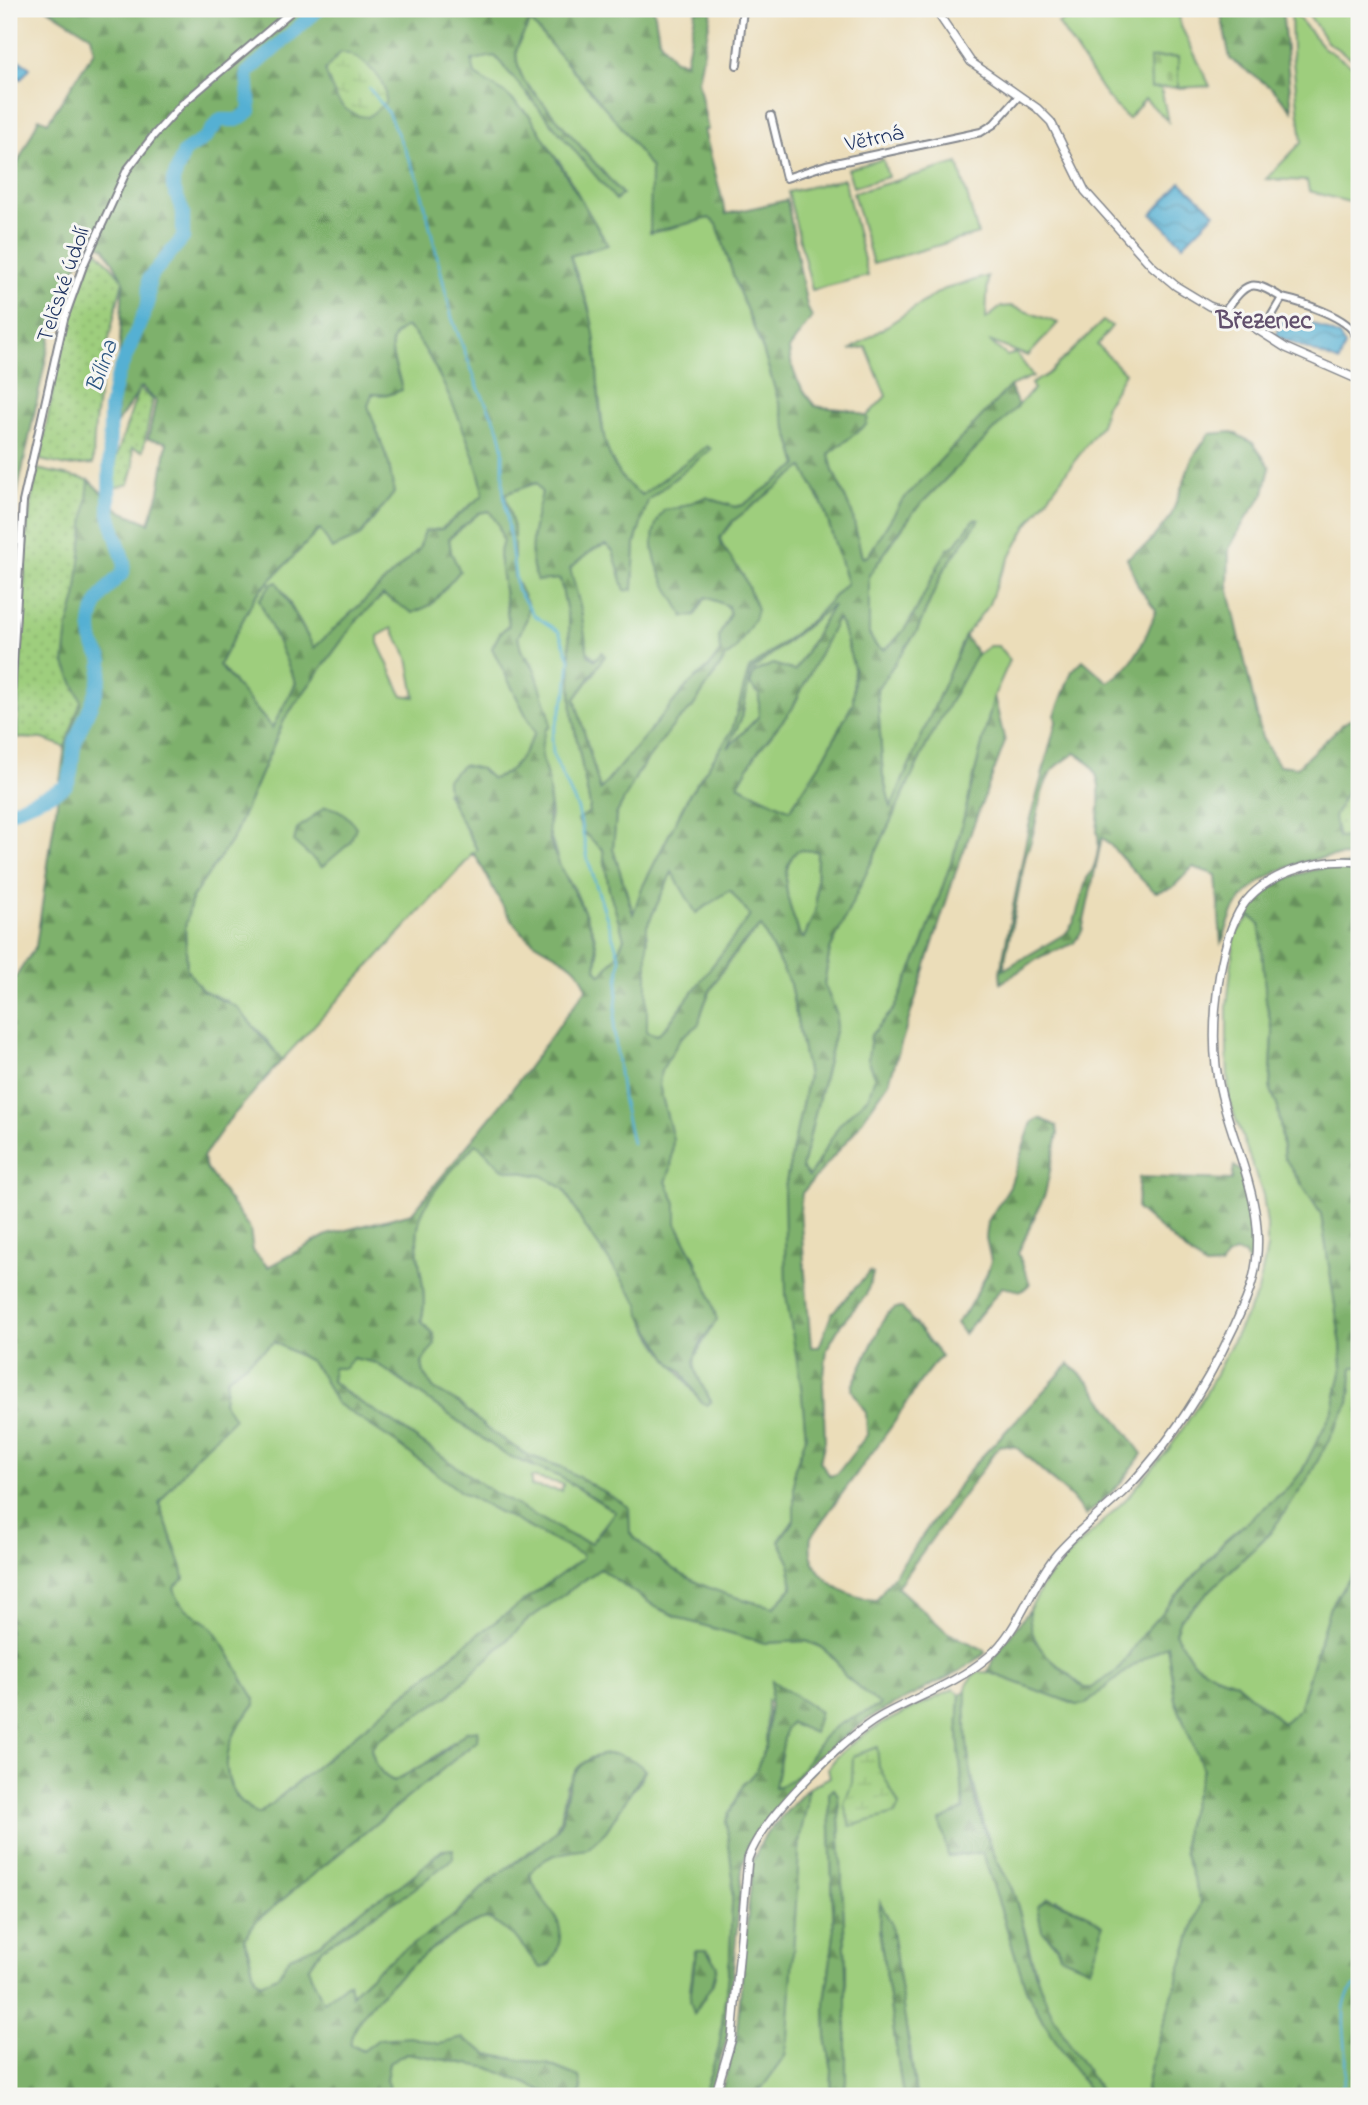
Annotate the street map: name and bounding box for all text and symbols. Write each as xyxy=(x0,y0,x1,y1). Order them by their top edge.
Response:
street label: Větrná xyxy=(841,117,907,162)
street label: Telčské údolí xyxy=(29,222,100,347)
district label: Březenec xyxy=(1215,303,1313,341)
water label: Bílina xyxy=(78,335,129,398)

